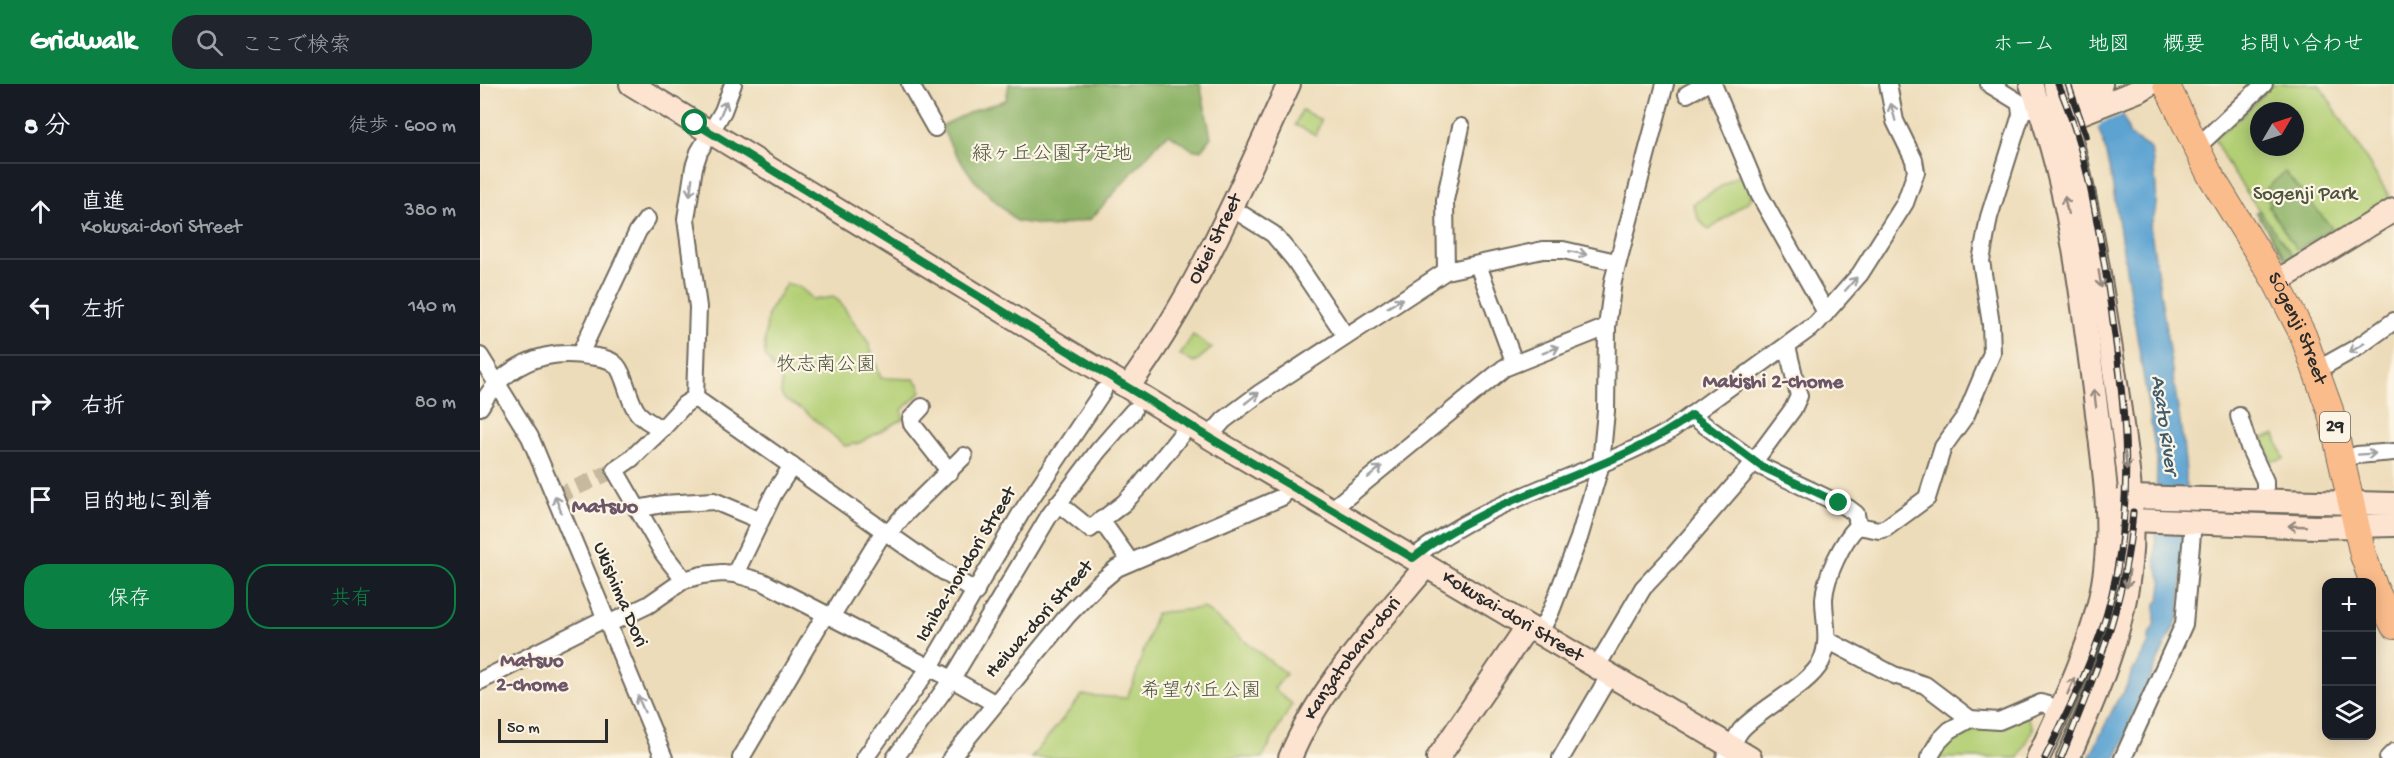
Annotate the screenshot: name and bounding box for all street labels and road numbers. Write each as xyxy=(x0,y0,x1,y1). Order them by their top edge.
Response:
street label: Okiei Street xyxy=(1183,189,1249,288)
street label: Sōgenji Street xyxy=(2262,268,2332,389)
road number: 29 xyxy=(2320,412,2350,442)
street label: Ichiba-hondori Street xyxy=(912,482,1023,647)
street label: Ukishima Dori xyxy=(587,539,651,651)
street label: Heiwa-dori Street xyxy=(981,555,1100,684)
street label: Kokusai-dori Street xyxy=(1437,566,1589,669)
street label: Kanzatobaru-dori xyxy=(1300,592,1407,724)

